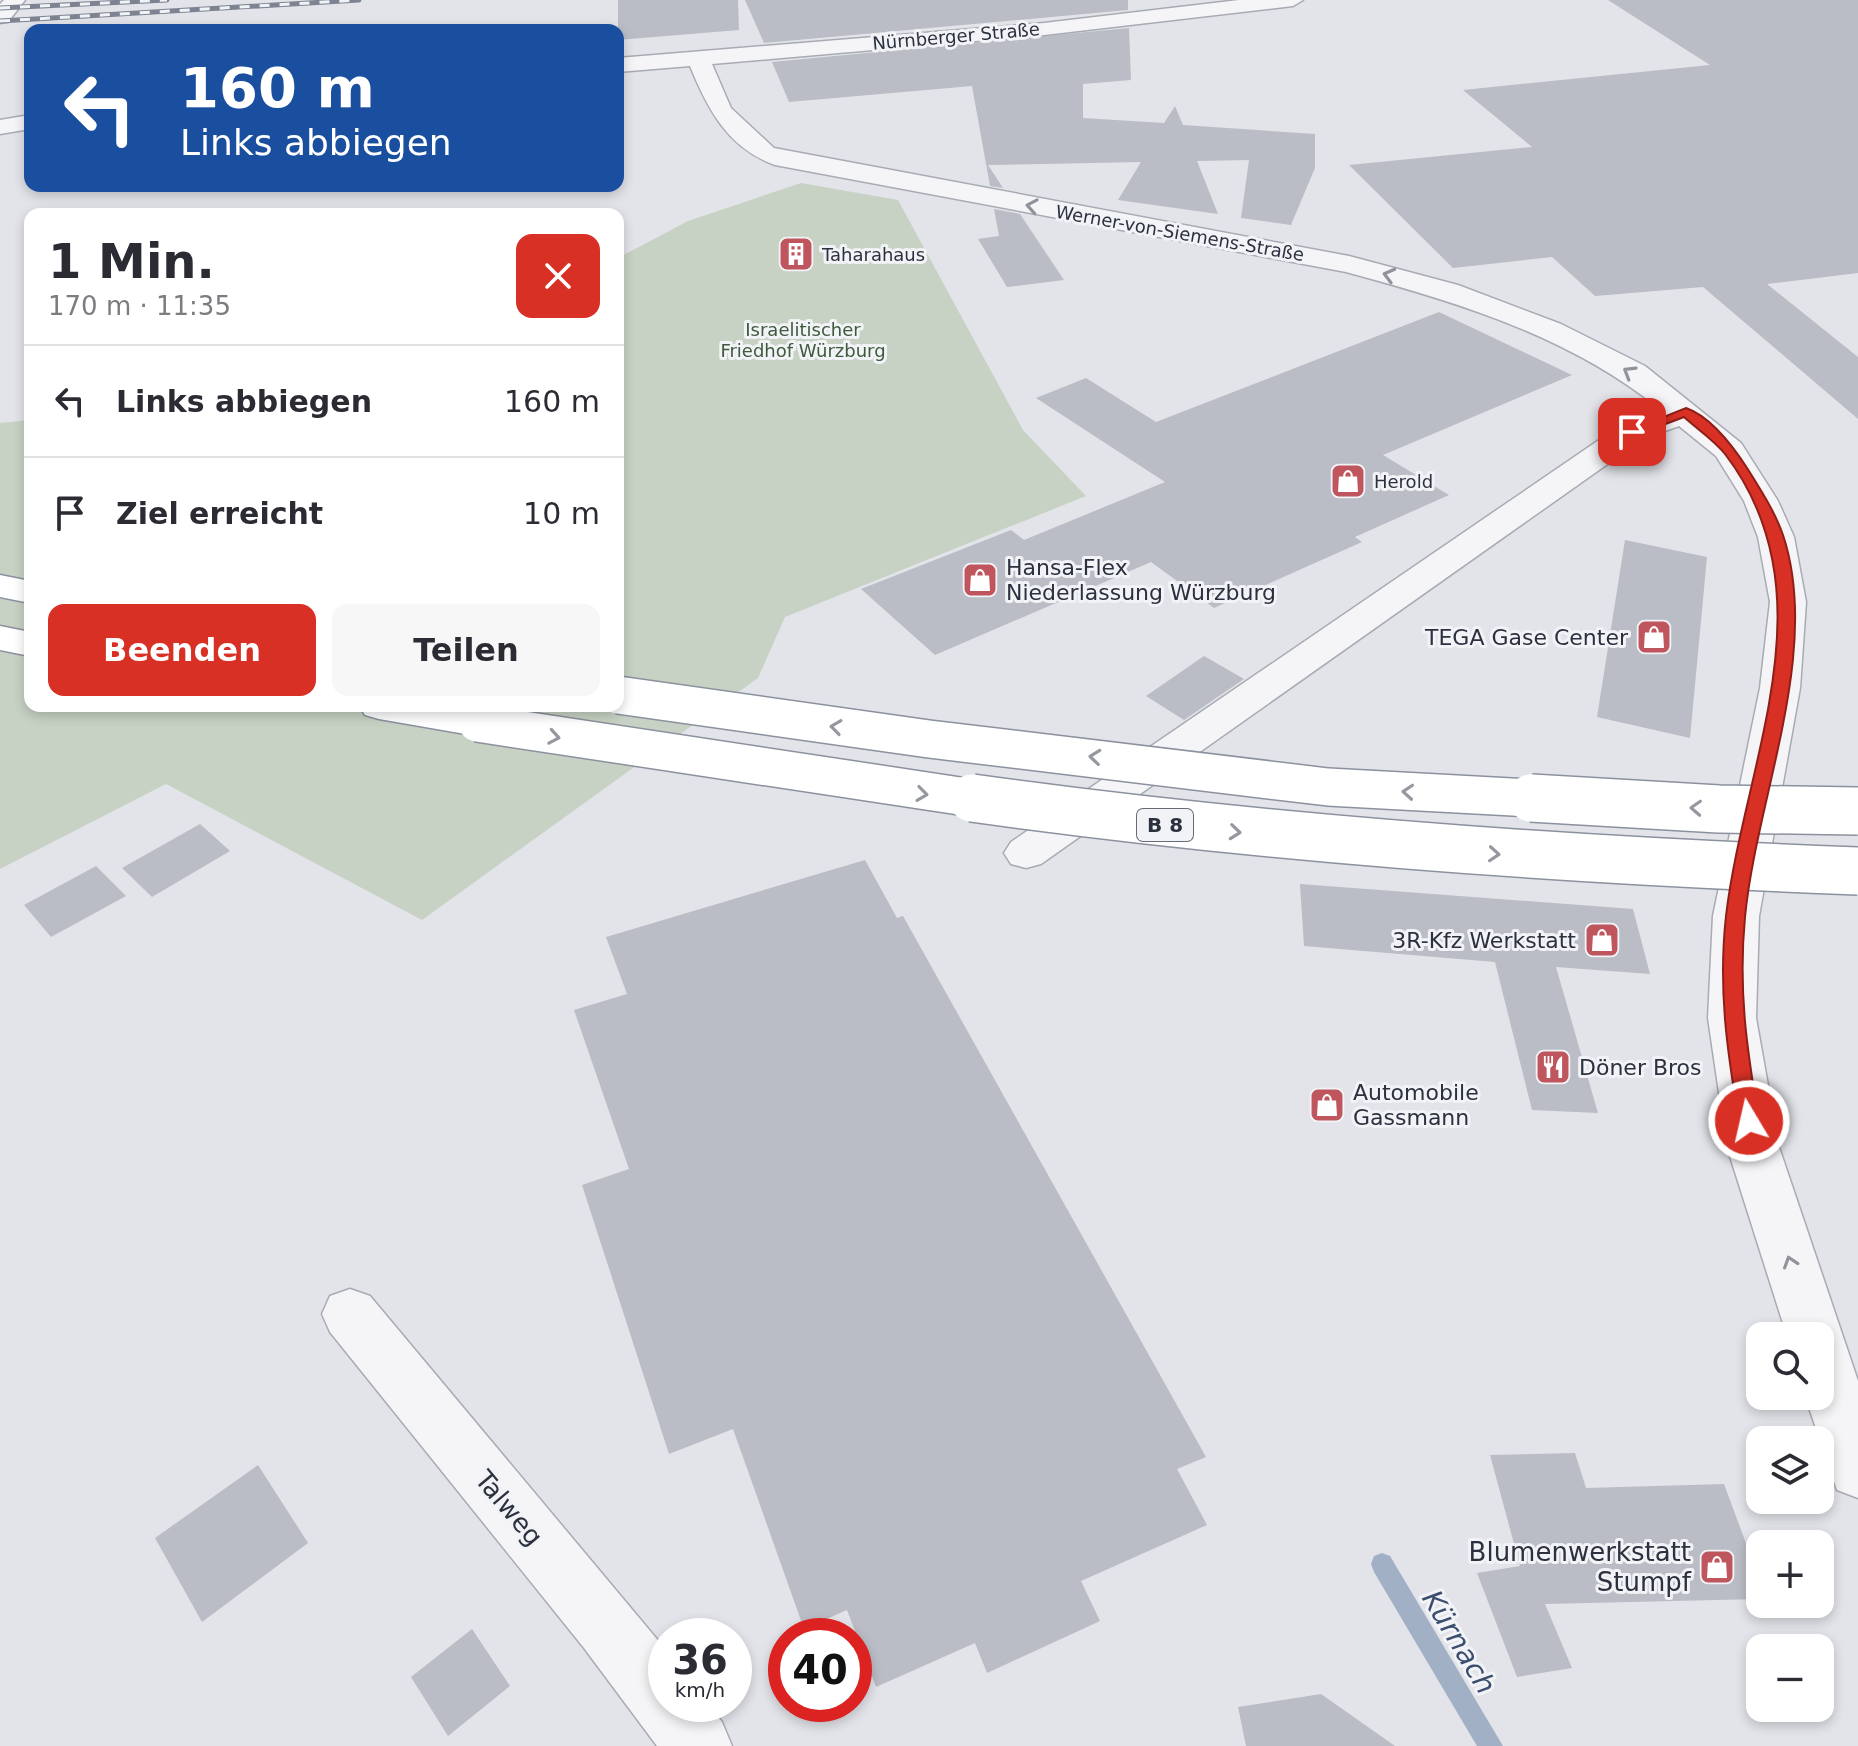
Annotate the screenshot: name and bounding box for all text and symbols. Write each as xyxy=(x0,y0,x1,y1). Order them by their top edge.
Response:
street label: Nürnberger Straße xyxy=(871,18,1041,54)
text: 160 m xyxy=(180,55,375,120)
icon: left xyxy=(48,56,152,160)
text: Links abbiegen xyxy=(180,122,452,163)
one-way arrow xyxy=(1025,198,1038,215)
street label: Werner-von-Siemens-Straße xyxy=(1054,201,1306,265)
text: 1 Min. xyxy=(48,233,215,289)
button: close xyxy=(516,234,600,318)
building icon: Taharahaus xyxy=(777,235,815,273)
place label: Taharahaus xyxy=(821,244,925,265)
one-way arrow xyxy=(1383,268,1397,284)
text: 170 m · 11:35 xyxy=(48,291,231,321)
park label: Israelitischer Friedhof Würzburg xyxy=(720,319,886,361)
one-way arrow xyxy=(1623,366,1638,382)
icon: left xyxy=(48,379,92,423)
text: Links abbiegen xyxy=(116,384,372,419)
text: 160 m xyxy=(504,384,600,419)
pin xyxy=(1598,398,1666,466)
icon: arrive xyxy=(1610,410,1654,454)
shop icon: Herold xyxy=(1329,462,1367,500)
place label: Herold xyxy=(1374,471,1433,492)
icon: arrive xyxy=(48,491,92,535)
text: Ziel erreicht xyxy=(116,496,323,531)
text: 10 m xyxy=(523,496,600,531)
place label: Hansa-Flex Niederlassung Würzburg xyxy=(1006,555,1276,605)
shop icon: Hansa-Flex Niederlassung Würzburg xyxy=(961,561,999,599)
button: Beenden xyxy=(48,604,316,696)
button: Teilen xyxy=(332,604,600,696)
shop icon: TEGA Gase Center xyxy=(1635,618,1673,656)
place label: TEGA Gase Center xyxy=(1424,625,1629,650)
one-way arrow xyxy=(829,719,843,736)
one-way arrow xyxy=(547,727,561,744)
one-way arrow xyxy=(1088,749,1101,766)
one-way arrow xyxy=(1402,784,1415,801)
one-way arrow xyxy=(915,785,929,802)
one-way arrow xyxy=(1689,800,1702,817)
road number: B 8 xyxy=(1137,809,1193,841)
one-way arrow xyxy=(1229,823,1242,840)
one-way arrow xyxy=(1488,845,1501,862)
shop icon: 3R-Kfz Werkstatt xyxy=(1583,921,1621,959)
place label: 3R-Kfz Werkstatt xyxy=(1392,928,1576,953)
restaurant icon: Döner Bros xyxy=(1534,1048,1572,1086)
place label: Döner Bros xyxy=(1579,1055,1702,1080)
position arrow xyxy=(1707,1079,1791,1163)
place label: Automobile Gassmann xyxy=(1353,1080,1479,1130)
shop icon: Automobile Gassmann xyxy=(1308,1086,1346,1124)
one-way arrow xyxy=(1784,1256,1800,1270)
map controls xyxy=(1746,1322,1834,1722)
button: search xyxy=(1746,1322,1834,1410)
button: layers xyxy=(1746,1426,1834,1514)
street label: Talweg xyxy=(468,1464,549,1552)
button: + xyxy=(1746,1530,1834,1618)
place label: Blumenwerkstatt Stumpf xyxy=(1469,1537,1692,1597)
shop icon: Blumenwerkstatt Stumpf xyxy=(1698,1548,1736,1586)
water label: Kürnach xyxy=(1415,1584,1503,1700)
speed limit sign: 40 xyxy=(768,1618,872,1722)
button: − xyxy=(1746,1634,1834,1722)
text: 36 xyxy=(672,1637,728,1683)
text: km/h xyxy=(675,1678,725,1702)

